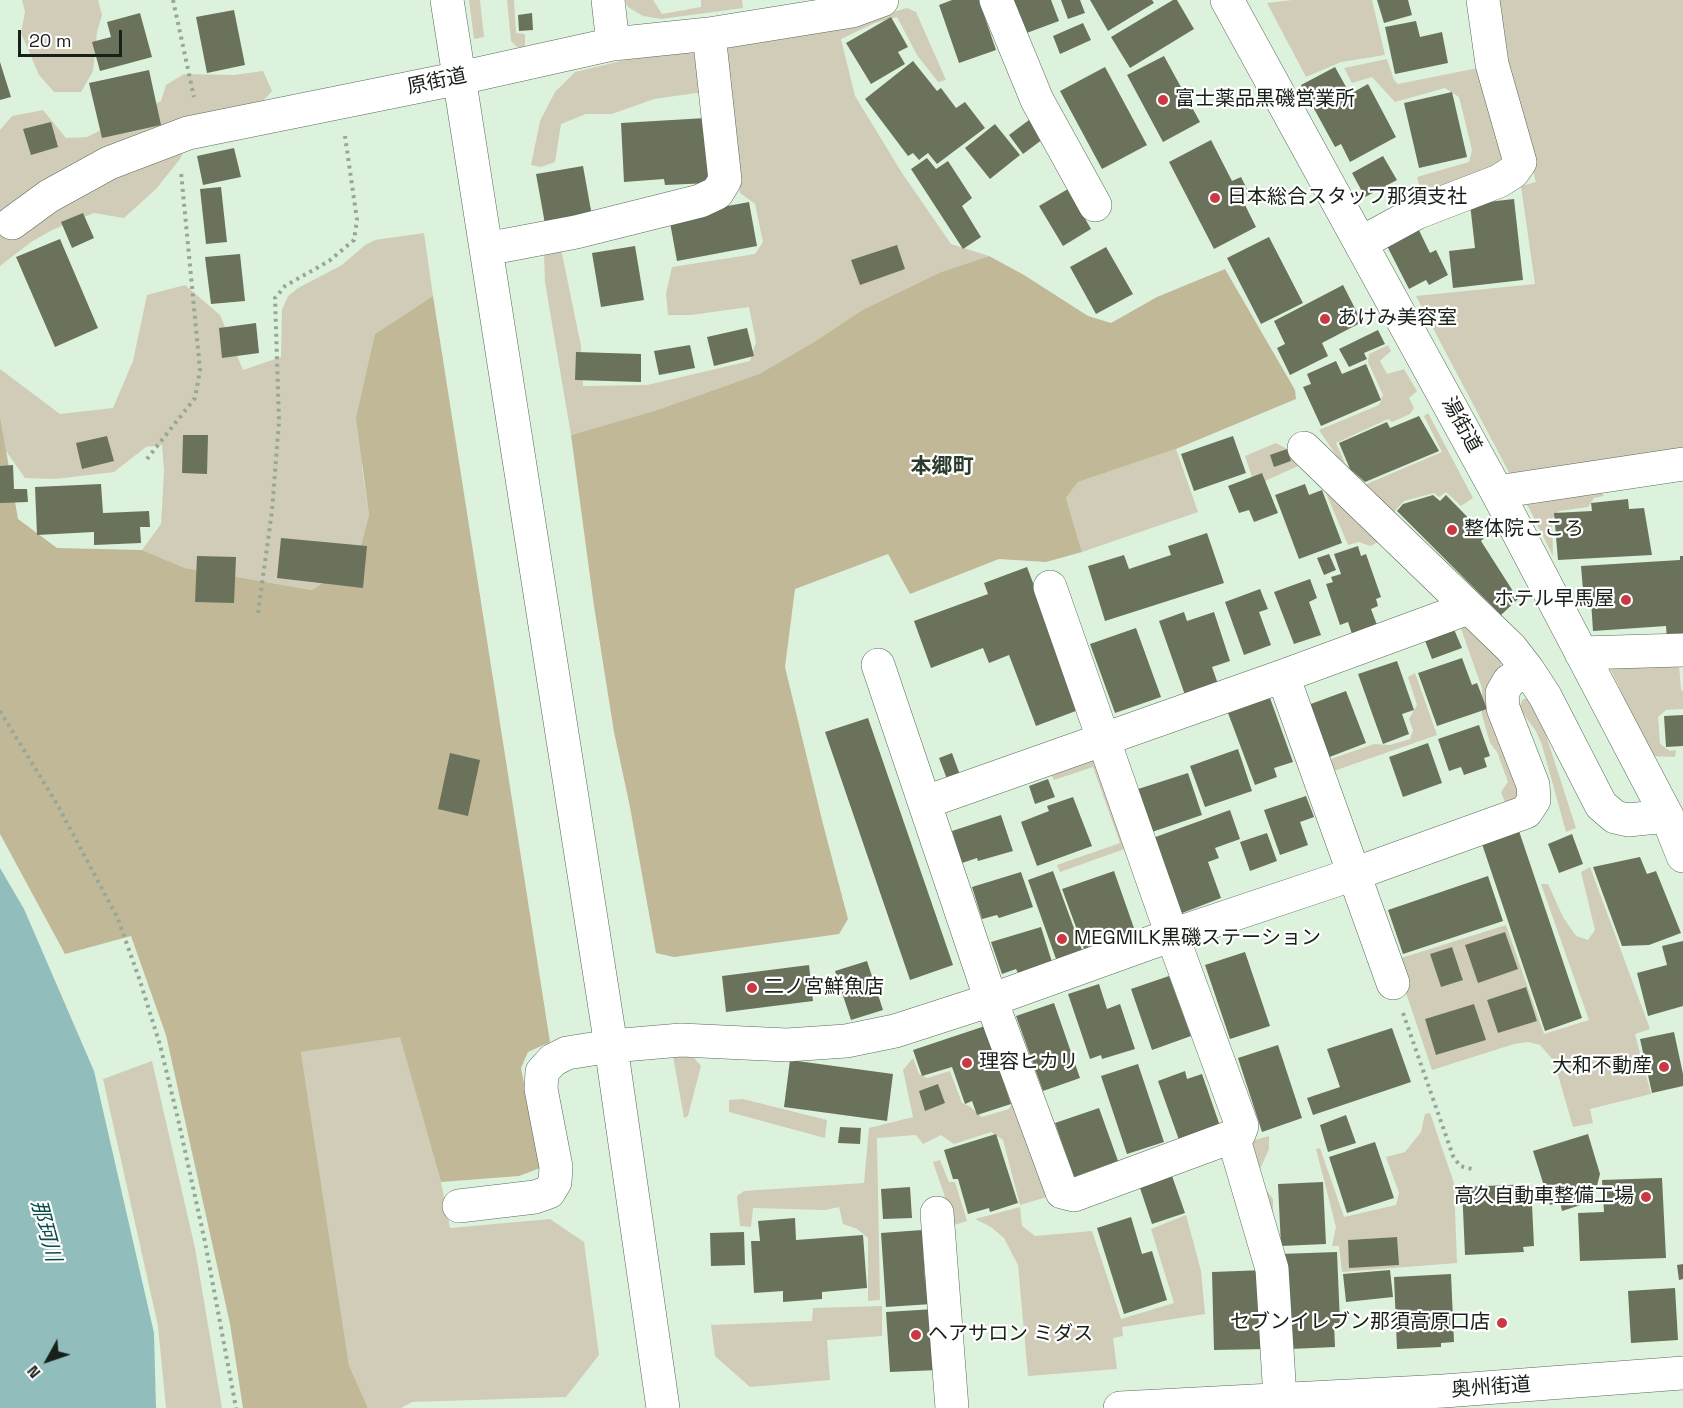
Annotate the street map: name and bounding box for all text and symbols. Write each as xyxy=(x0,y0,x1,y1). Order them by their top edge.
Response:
scale bar xyxy=(21,18,124,56)
text: 20 m xyxy=(29,29,72,52)
street label: 原街道 xyxy=(405,64,469,100)
place label: 富士薬品黒磯営業所 xyxy=(1175,88,1355,112)
marker: 富士薬品黒磯営業所 xyxy=(1156,93,1170,107)
place label: 日本総合スタッフ那須支社 xyxy=(1227,186,1467,210)
marker: 日本総合スタッフ那須支社 xyxy=(1208,191,1222,205)
place label: あけみ美容室 xyxy=(1337,307,1457,331)
marker: あけみ美容室 xyxy=(1318,312,1332,326)
street label: 湯街道 xyxy=(1436,393,1486,457)
district label: 本郷町 xyxy=(911,454,973,480)
place label: 整体院こころ xyxy=(1464,518,1584,542)
marker: 整体院こころ xyxy=(1445,523,1459,537)
place label: ホテル早馬屋 xyxy=(1494,588,1614,612)
marker: ホテル早馬屋 xyxy=(1619,593,1633,607)
place label: MEGMILK黒磯ステーション xyxy=(1074,927,1321,951)
marker: MEGMILK黒磯ステーション xyxy=(1055,932,1069,946)
place label: 二ノ宮鮮魚店 xyxy=(764,976,884,1000)
marker: 二ノ宮鮮魚店 xyxy=(745,981,759,995)
place label: 理容ヒカリ xyxy=(979,1051,1079,1075)
place label: 大和不動産 xyxy=(1552,1055,1652,1079)
marker: 理容ヒカリ xyxy=(960,1056,974,1070)
marker: 大和不動産 xyxy=(1657,1060,1671,1074)
place label: 高久自動車整備工場 xyxy=(1454,1185,1634,1209)
marker: 高久自動車整備工場 xyxy=(1639,1190,1653,1204)
water label: 那珂川 xyxy=(25,1197,65,1265)
place label: セブンイレブン那須高原口店 xyxy=(1230,1311,1490,1335)
marker: セブンイレブン那須高原口店 xyxy=(1495,1316,1509,1330)
place label: ヘアサロン ミダス xyxy=(928,1323,1093,1347)
marker: ヘアサロン ミダス xyxy=(909,1328,923,1342)
north arrow xyxy=(18,1330,78,1390)
text: N xyxy=(22,1361,45,1383)
street label: 奥州街道 xyxy=(1450,1373,1532,1403)

